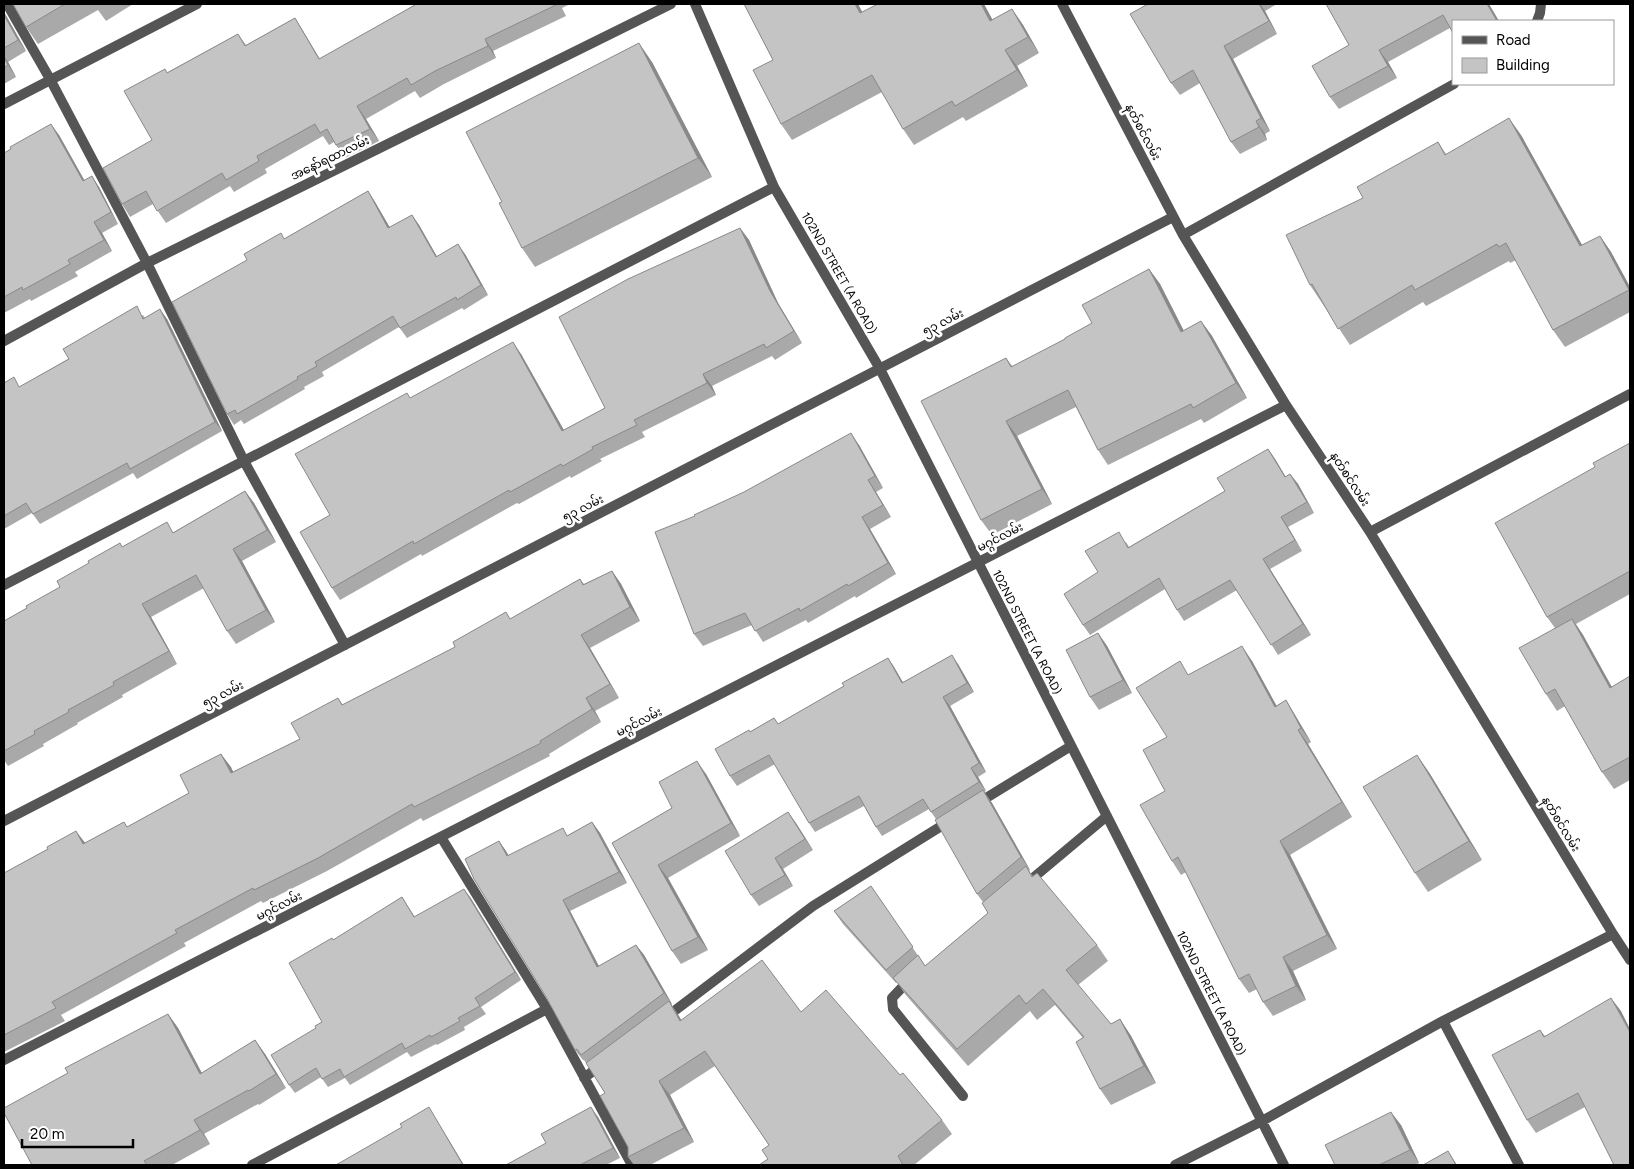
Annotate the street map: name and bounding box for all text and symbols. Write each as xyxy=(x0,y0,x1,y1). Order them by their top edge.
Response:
legend xyxy=(1452,20,1614,85)
text: Road xyxy=(1496,31,1531,49)
text: Building xyxy=(1496,56,1550,74)
street label: နတ်စင်လမ်း xyxy=(1120,100,1166,164)
street label: အနော်ရထာလမ်း xyxy=(288,131,373,186)
street label: 102ND STREET (A ROAD) xyxy=(798,210,880,336)
street label: ၅၃ လမ်း xyxy=(919,304,967,341)
street label: နတ်စင်လမ်း xyxy=(1325,448,1374,510)
street label: ၅၃ လမ်း xyxy=(559,490,607,527)
street label: မဂ္ဂင်လမ်း xyxy=(974,518,1027,558)
street label: 102ND STREET (A ROAD) xyxy=(989,567,1065,697)
street label: ၅၃ လမ်း xyxy=(199,676,247,713)
street label: မဂ္ဂင်လမ်း xyxy=(613,703,666,743)
street label: နတ်စင်လမ်း xyxy=(1536,793,1585,856)
street label: မဂ္ဂင်လမ်း xyxy=(253,887,306,927)
street label: 102ND STREET (A ROAD) xyxy=(1173,928,1249,1058)
scale bar xyxy=(22,1116,134,1148)
text: 20 m xyxy=(30,1125,64,1143)

